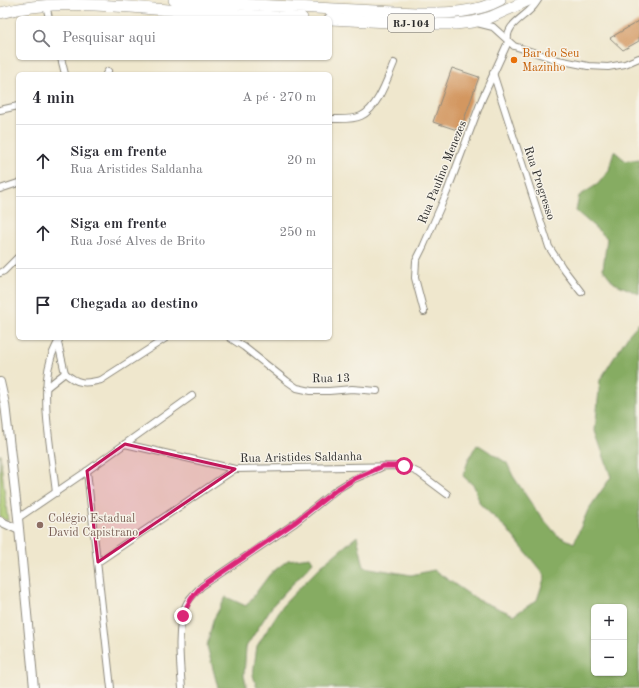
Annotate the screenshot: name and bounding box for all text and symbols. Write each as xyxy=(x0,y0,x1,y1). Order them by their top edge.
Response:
road number: RJ-104 xyxy=(388,14,434,32)
search box xyxy=(16,16,332,60)
icon: search xyxy=(30,27,52,49)
text: Pesquisar aqui xyxy=(62,31,156,46)
place label: Bar do Seu Mazinho xyxy=(522,48,580,74)
marker: Bar do Seu Mazinho xyxy=(509,55,519,65)
text: 4 min xyxy=(32,90,75,107)
text: A pé · 270 m xyxy=(242,91,316,104)
street label: Rua Paulino Menezes xyxy=(417,119,469,226)
text: Siga em frente xyxy=(70,145,167,160)
street label: Rua Progresso xyxy=(522,145,557,222)
icon: ahead xyxy=(32,150,54,172)
text: 20 m xyxy=(287,154,316,167)
text: Rua Aristides Saldanha xyxy=(70,163,203,176)
text: Siga em frente xyxy=(70,217,167,232)
icon: ahead xyxy=(32,222,54,244)
text: 250 m xyxy=(279,226,316,239)
text: Rua José Alves de Brito xyxy=(70,235,205,248)
icon: arrive xyxy=(32,294,54,316)
text: Chegada ao destino xyxy=(70,297,198,312)
street label: Rua 13 xyxy=(312,373,350,385)
street label: Rua Aristides Saldanha xyxy=(240,451,362,465)
route start xyxy=(395,457,413,475)
place label: Colégio Estadual David Capistrano xyxy=(48,513,138,539)
marker: Colégio Estadual David Capistrano xyxy=(35,520,45,530)
map controls xyxy=(591,604,627,676)
button: + xyxy=(591,604,627,640)
route end xyxy=(174,607,192,625)
button: − xyxy=(591,640,627,676)

